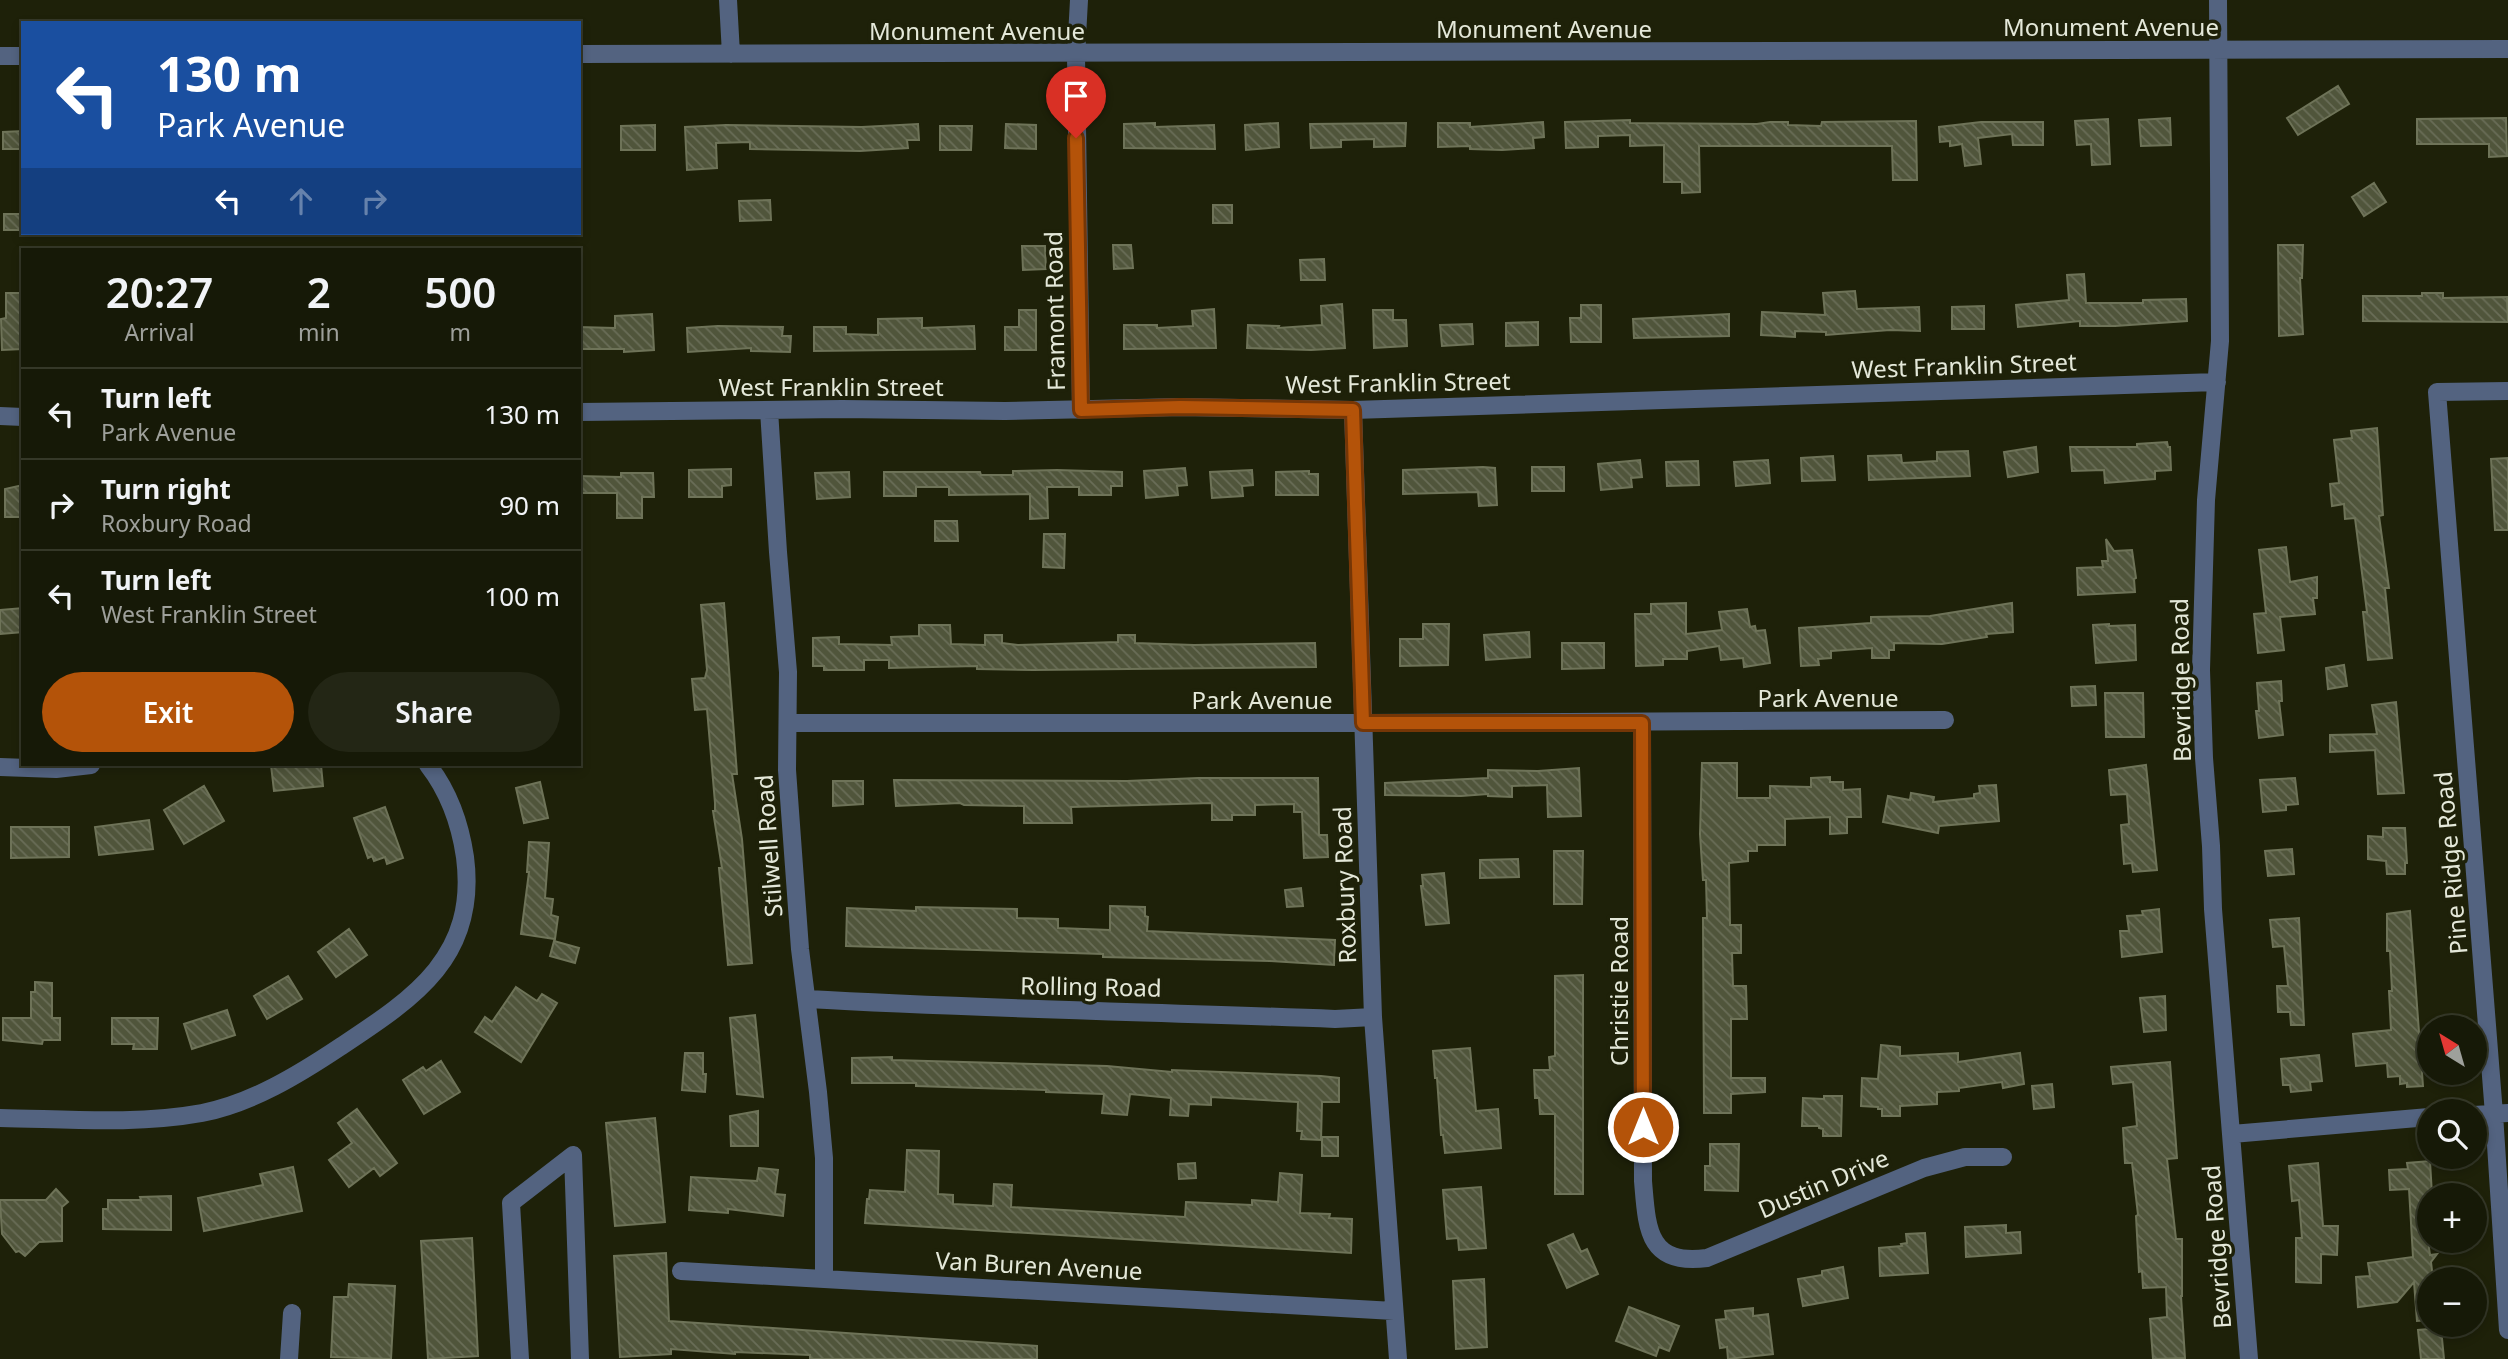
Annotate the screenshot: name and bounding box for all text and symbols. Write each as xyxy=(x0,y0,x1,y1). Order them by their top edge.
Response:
street label: Monument Avenue xyxy=(2003,10,2219,43)
street label: Monument Avenue xyxy=(1436,12,1652,45)
street label: Monument Avenue xyxy=(869,14,1085,47)
text: 130 m xyxy=(157,40,302,106)
icon: left xyxy=(42,49,133,140)
pin xyxy=(1046,66,1106,138)
icon: arrive xyxy=(1057,77,1095,115)
text: Park Avenue xyxy=(157,103,345,146)
icon: left xyxy=(209,182,247,220)
icon: ahead xyxy=(282,182,320,220)
icon: right xyxy=(355,182,393,220)
street label: Framont Road xyxy=(1036,231,1072,391)
text: 20:27 xyxy=(106,263,213,320)
text: 2 xyxy=(307,263,331,320)
text: 500 xyxy=(424,263,496,320)
text: Arrival xyxy=(124,316,195,348)
text: min xyxy=(298,316,340,348)
text: m xyxy=(450,316,471,348)
street label: West Franklin Street xyxy=(1851,345,2077,385)
street label: West Franklin Street xyxy=(1285,364,1511,400)
street label: West Franklin Street xyxy=(718,370,944,403)
text: Turn left xyxy=(101,380,212,416)
icon: left xyxy=(42,395,80,433)
text: 130 m xyxy=(484,396,560,432)
text: Park Avenue xyxy=(101,416,236,448)
text: Turn right xyxy=(101,471,231,507)
icon: right xyxy=(42,486,80,524)
text: 90 m xyxy=(499,487,560,523)
text: Roxbury Road xyxy=(101,507,252,539)
text: Turn left xyxy=(101,562,212,598)
icon: left xyxy=(42,577,80,615)
text: 100 m xyxy=(484,578,560,614)
text: West Franklin Street xyxy=(101,598,317,630)
street label: Bevridge Road xyxy=(2162,598,2198,762)
button: Exit xyxy=(42,672,294,752)
button: Share xyxy=(308,672,560,752)
street label: Park Avenue xyxy=(1757,681,1899,714)
street label: Park Avenue xyxy=(1191,683,1333,716)
street label: Pine Ridge Road xyxy=(2426,770,2474,956)
street label: Stilwell Road xyxy=(747,774,789,918)
street label: Roxbury Road xyxy=(1325,806,1363,964)
street label: Christie Road xyxy=(1602,916,1635,1066)
street label: Rolling Road xyxy=(1020,968,1162,1004)
north arrow xyxy=(2417,1015,2487,1085)
map controls xyxy=(2417,1015,2487,1337)
position arrow xyxy=(1606,1090,1680,1164)
button: search xyxy=(2417,1099,2487,1169)
street label: Dustin Drive xyxy=(1753,1141,1893,1225)
street label: Bevridge Road xyxy=(2194,1164,2238,1330)
button: + xyxy=(2417,1183,2487,1253)
street label: Van Buren Avenue xyxy=(935,1243,1143,1287)
button: − xyxy=(2417,1267,2487,1337)

